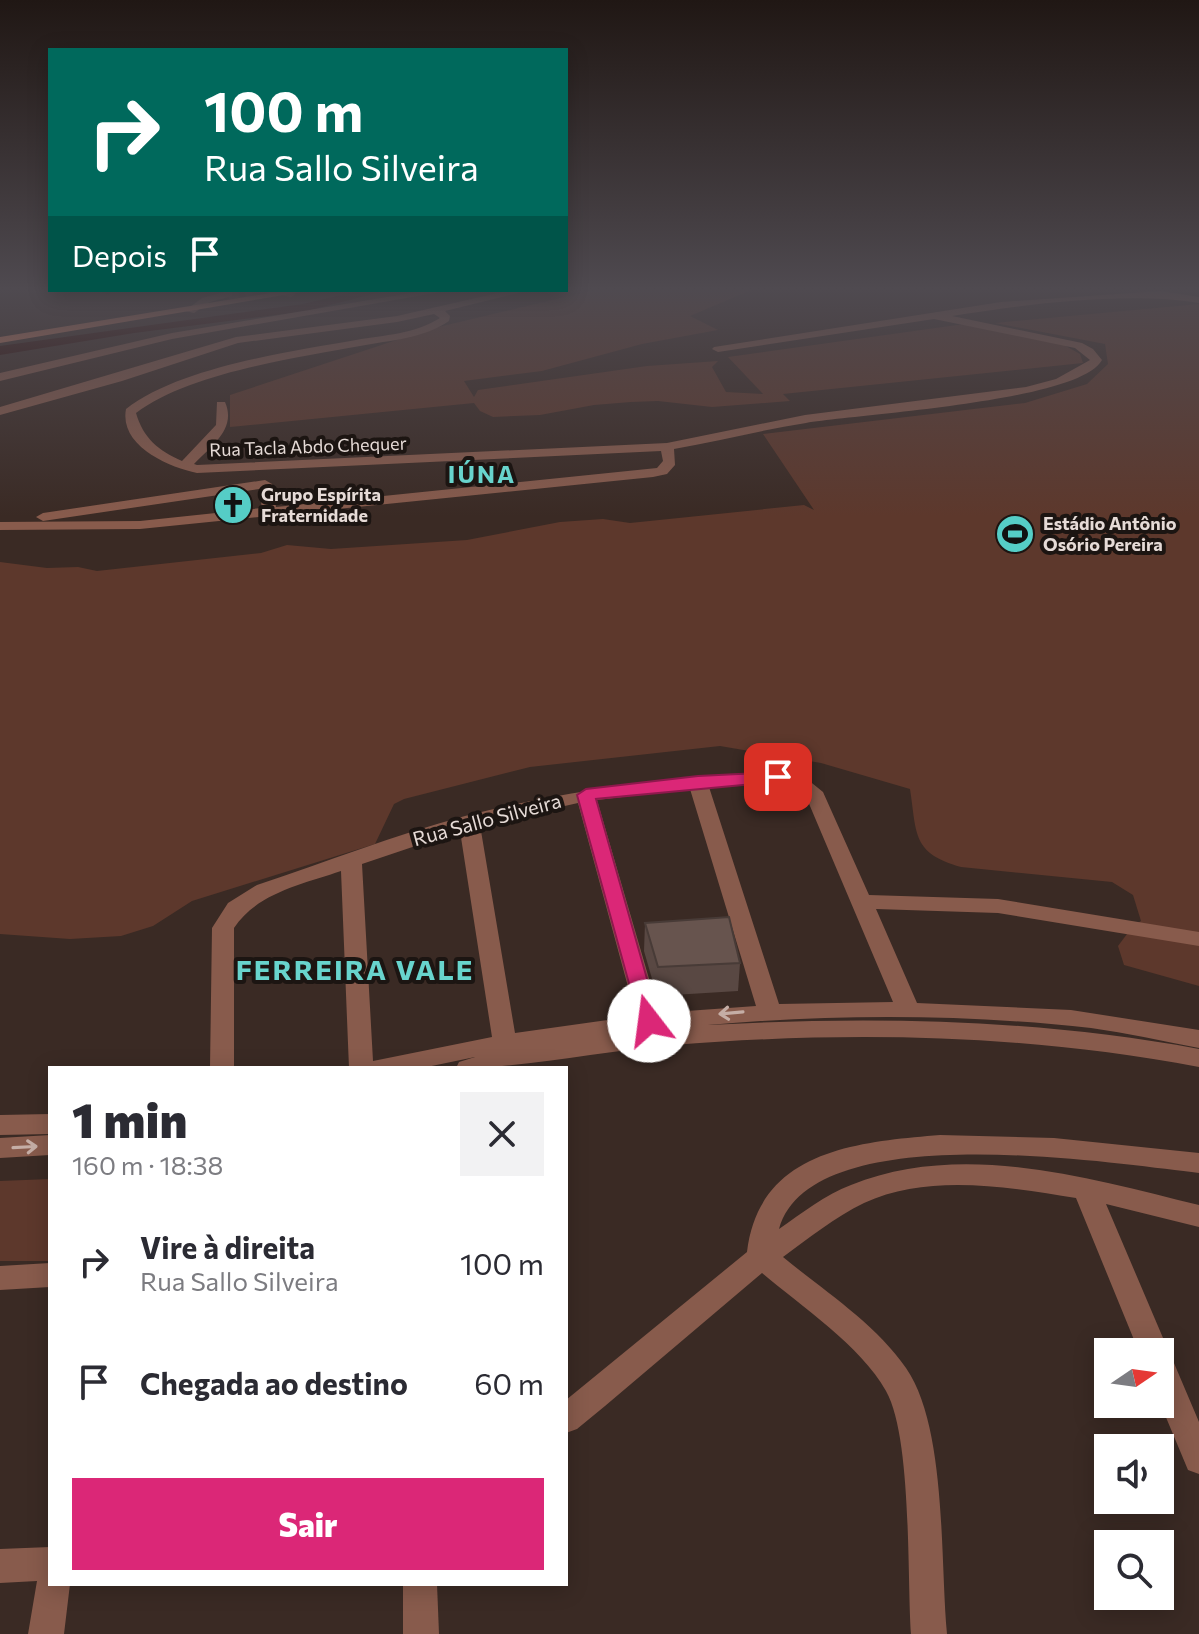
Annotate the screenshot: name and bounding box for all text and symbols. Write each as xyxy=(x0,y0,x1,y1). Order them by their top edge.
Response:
text: 100 m xyxy=(204,75,363,144)
icon: right xyxy=(72,80,176,184)
text: Rua Sallo Silveira xyxy=(204,144,479,188)
icon: arrive xyxy=(183,232,227,276)
text: Depois xyxy=(72,236,167,273)
street label: Rua Tacla Abdo Chequer xyxy=(209,432,407,460)
district label: IÚNA xyxy=(448,459,516,488)
place label: Grupo Espírita Fraternidade xyxy=(261,483,381,526)
church icon: Grupo Espírita Fraternidade xyxy=(212,484,254,526)
place label: Estádio Antônio Osório Pereira xyxy=(1043,512,1177,555)
sports icon: Estádio Antônio Osório Pereira xyxy=(994,513,1036,555)
pin xyxy=(744,743,812,811)
icon: arrive xyxy=(756,755,800,799)
street label: Rua Sallo Silveira xyxy=(410,788,564,850)
district label: FERREIRA VALE xyxy=(236,952,474,986)
position arrow xyxy=(607,979,691,1063)
one-way arrow xyxy=(718,1006,745,1021)
text: 1 min xyxy=(72,1089,187,1148)
button: close xyxy=(460,1092,544,1176)
one-way arrow xyxy=(11,1139,38,1154)
text: 160 m · 18:38 xyxy=(72,1149,223,1180)
text: Vire à direita xyxy=(140,1228,315,1265)
icon: right xyxy=(72,1240,116,1284)
text: 100 m xyxy=(460,1244,544,1281)
text: Rua Sallo Silveira xyxy=(140,1265,338,1296)
north arrow xyxy=(1094,1338,1174,1418)
map controls xyxy=(1094,1338,1174,1610)
icon: arrive xyxy=(72,1360,116,1404)
text: Chegada ao destino xyxy=(140,1364,408,1401)
text: 60 m xyxy=(474,1364,544,1401)
button: sound xyxy=(1094,1434,1174,1514)
button: Sair xyxy=(72,1478,544,1570)
button: search xyxy=(1094,1530,1174,1610)

